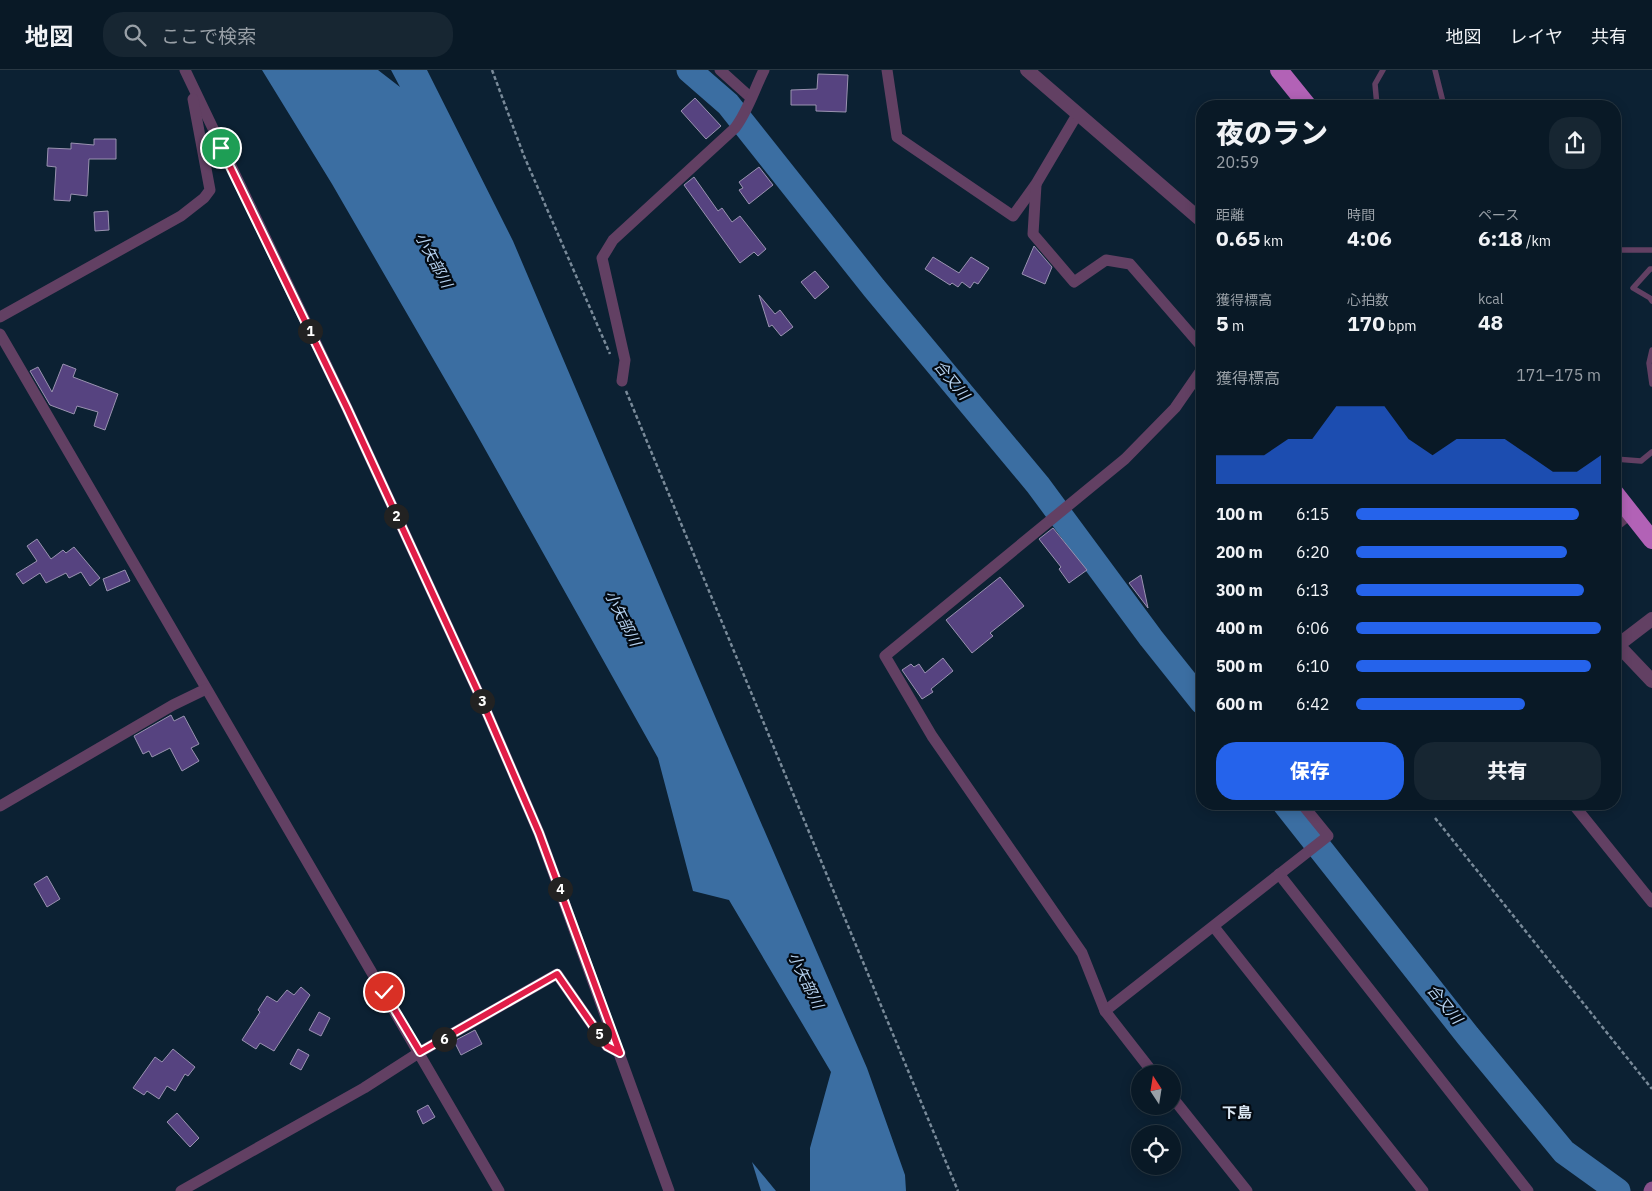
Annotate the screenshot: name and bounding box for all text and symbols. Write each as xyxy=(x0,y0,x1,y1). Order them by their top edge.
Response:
search box xyxy=(103,12,453,57)
text: 地図 xyxy=(25,20,73,52)
icon: search xyxy=(121,21,149,49)
text: ここで検索 xyxy=(161,24,256,48)
text: 地図 xyxy=(1446,25,1482,48)
text: レイヤ xyxy=(1510,25,1563,48)
text: 共有 xyxy=(1591,25,1627,48)
text: 夜のラン xyxy=(1216,114,1328,151)
button: share xyxy=(1549,117,1601,169)
pin xyxy=(200,127,242,169)
icon: arrive xyxy=(207,134,235,162)
text: 20:59 xyxy=(1216,152,1259,172)
text: 距離 xyxy=(1216,206,1244,224)
text: 時間 xyxy=(1347,206,1375,224)
text: ペース xyxy=(1478,206,1519,224)
text: 0.65 xyxy=(1216,224,1260,252)
text: 4:06 xyxy=(1347,224,1392,252)
text: 6:18 xyxy=(1478,224,1523,252)
water label: 小矢部川 xyxy=(412,229,457,293)
text: km xyxy=(1260,232,1283,250)
text: /km xyxy=(1523,232,1551,250)
text: kcal xyxy=(1478,290,1503,308)
text: 獲得標高 xyxy=(1216,291,1272,309)
text: 心拍数 xyxy=(1347,291,1389,309)
text: 48 xyxy=(1478,308,1503,336)
text: 5 xyxy=(1216,309,1229,337)
text: 170 xyxy=(1347,309,1385,337)
text: m xyxy=(1229,317,1244,335)
text: bpm xyxy=(1385,317,1417,335)
pin: 1 xyxy=(298,318,322,344)
text: 1 xyxy=(306,322,315,340)
water label: 合又川 xyxy=(930,357,975,405)
text: 171–175 m xyxy=(1516,365,1601,385)
text: 獲得標高 xyxy=(1216,368,1280,388)
pin: 2 xyxy=(384,504,408,528)
text: 100 m xyxy=(1216,504,1263,524)
text: 6:15 xyxy=(1296,504,1329,524)
text: 2 xyxy=(392,507,401,525)
text: 200 m xyxy=(1216,542,1263,562)
text: 6:20 xyxy=(1296,542,1329,562)
text: 300 m xyxy=(1216,580,1263,600)
text: 6:13 xyxy=(1296,580,1329,600)
water label: 小矢部川 xyxy=(601,587,646,651)
text: 400 m xyxy=(1216,618,1263,638)
text: 6:06 xyxy=(1296,618,1329,638)
text: 500 m xyxy=(1216,656,1263,676)
text: 6:10 xyxy=(1296,656,1329,676)
pin: 3 xyxy=(470,688,494,714)
text: 3 xyxy=(478,692,487,710)
text: 600 m xyxy=(1216,694,1263,714)
text: 6:42 xyxy=(1296,694,1329,714)
button: 保存 xyxy=(1216,742,1404,800)
button: 共有 xyxy=(1414,742,1601,800)
pin: 4 xyxy=(548,876,572,902)
text: 4 xyxy=(556,880,565,898)
water label: 小矢部川 xyxy=(784,949,829,1013)
pin xyxy=(363,971,405,1013)
icon: check xyxy=(370,978,398,1006)
water label: 合又川 xyxy=(1423,981,1468,1029)
pin: 5 xyxy=(586,1022,612,1046)
text: 5 xyxy=(595,1025,604,1043)
pin: 6 xyxy=(432,1026,456,1052)
text: 6 xyxy=(440,1030,449,1048)
north arrow xyxy=(1131,1065,1181,1115)
map controls xyxy=(1131,1065,1181,1175)
district label: 下島 xyxy=(1222,1103,1252,1122)
button: locate xyxy=(1131,1125,1181,1175)

